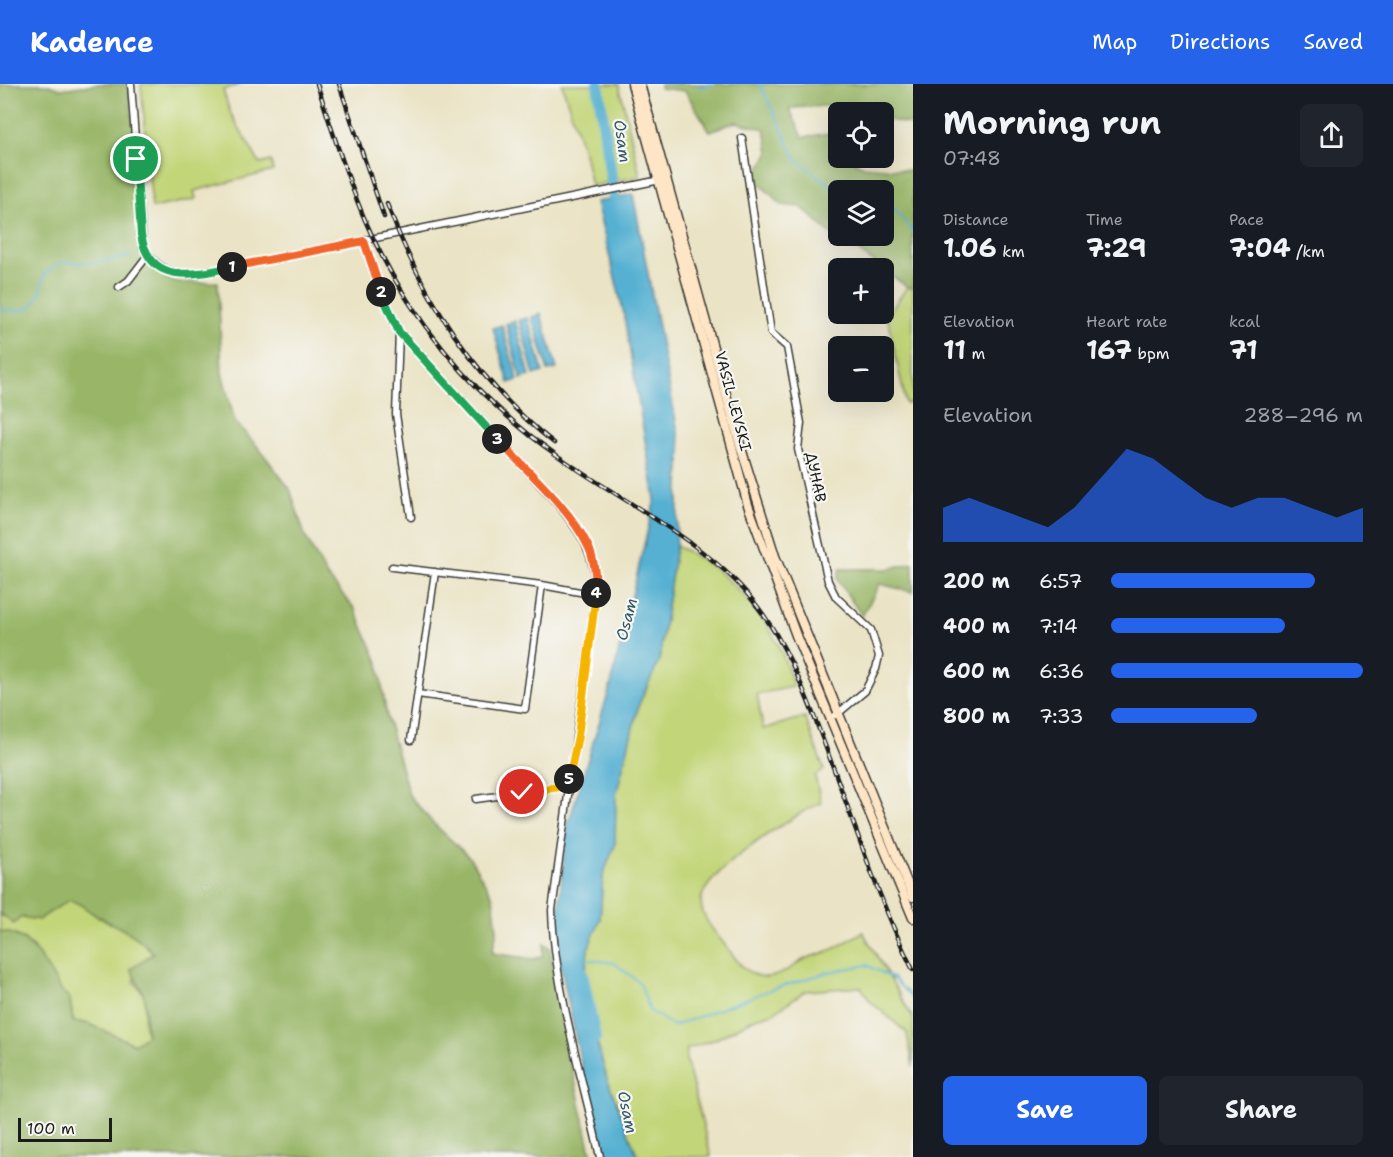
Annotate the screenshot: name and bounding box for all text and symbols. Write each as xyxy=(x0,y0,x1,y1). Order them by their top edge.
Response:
text: Kadence xyxy=(30,23,154,61)
text: Map xyxy=(1092,28,1137,56)
text: Directions xyxy=(1170,28,1270,56)
text: Saved xyxy=(1303,28,1363,56)
text: Morning run xyxy=(943,100,1161,145)
map controls xyxy=(828,102,894,402)
button: locate xyxy=(828,102,894,168)
button: share xyxy=(1300,104,1363,167)
water label: Osam xyxy=(609,118,636,164)
pin xyxy=(110,133,161,184)
icon: arrive xyxy=(119,142,152,175)
text: 07:48 xyxy=(943,145,1001,171)
button: layers xyxy=(828,180,894,246)
text: Distance xyxy=(943,209,1009,230)
text: Time xyxy=(1086,209,1123,230)
text: Pace xyxy=(1229,209,1264,230)
text: 1.06 xyxy=(943,230,997,265)
text: 7:29 xyxy=(1086,230,1146,265)
text: 7:04 xyxy=(1229,230,1291,265)
text: km xyxy=(997,241,1025,262)
text: /km xyxy=(1291,241,1325,262)
pin: 1 xyxy=(217,252,247,282)
text: 1 xyxy=(228,256,236,277)
button: + xyxy=(828,258,894,324)
pin: 2 xyxy=(366,277,396,307)
text: 2 xyxy=(375,281,387,302)
text: Elevation xyxy=(943,311,1015,332)
text: Heart rate xyxy=(1086,311,1168,332)
text: kcal xyxy=(1229,311,1260,332)
text: 11 xyxy=(943,332,966,367)
text: 167 xyxy=(1086,332,1132,367)
text: 71 xyxy=(1229,332,1258,367)
button: − xyxy=(828,336,894,402)
text: m xyxy=(966,343,985,364)
text: bpm xyxy=(1132,343,1170,364)
street label: VASIL LEVSKI xyxy=(710,349,756,453)
text: Elevation xyxy=(943,402,1033,428)
text: 288–296 m xyxy=(1244,402,1363,428)
pin: 3 xyxy=(482,424,512,454)
text: 3 xyxy=(491,428,503,449)
street label: ДУНАВ xyxy=(801,450,831,504)
text: 200 m xyxy=(943,568,1010,594)
text: 6:57 xyxy=(1039,568,1083,594)
pin: 4 xyxy=(581,578,611,608)
text: 4 xyxy=(590,582,602,603)
water label: Osam xyxy=(611,596,642,643)
text: 400 m xyxy=(943,613,1010,639)
text: 7:14 xyxy=(1039,613,1078,639)
text: 600 m xyxy=(943,658,1010,684)
text: 6:36 xyxy=(1039,658,1084,684)
text: 800 m xyxy=(943,703,1010,729)
text: 7:33 xyxy=(1039,703,1083,729)
pin: 5 xyxy=(554,764,584,794)
pin xyxy=(496,766,547,817)
text: 5 xyxy=(564,768,574,789)
icon: check xyxy=(505,775,538,808)
button: Save xyxy=(943,1076,1147,1145)
button: Share xyxy=(1159,1076,1363,1145)
water label: Osam xyxy=(613,1089,642,1135)
scale bar xyxy=(18,1115,112,1142)
text: 100 m xyxy=(27,1118,75,1139)

